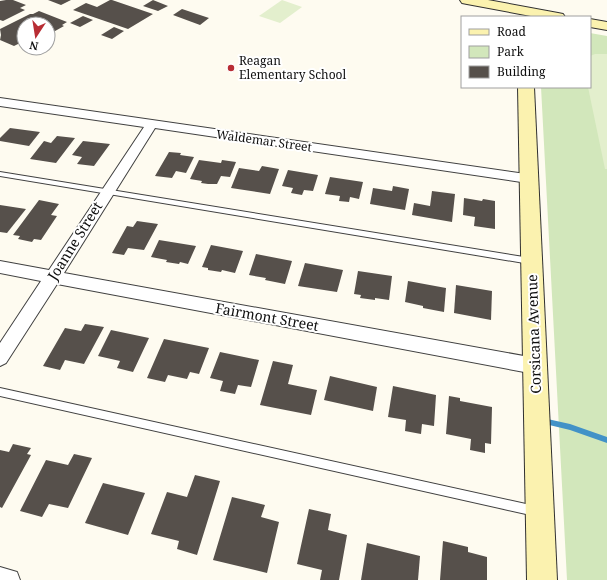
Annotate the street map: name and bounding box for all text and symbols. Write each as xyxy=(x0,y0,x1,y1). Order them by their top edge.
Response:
north arrow xyxy=(16,16,56,56)
legend xyxy=(461,16,591,88)
text: Road xyxy=(497,23,527,40)
text: N xyxy=(28,38,40,55)
text: Park xyxy=(497,43,525,60)
place label: Reagan Elementary School xyxy=(239,52,347,83)
marker: Reagan Elementary School xyxy=(226,63,236,73)
text: Building xyxy=(497,63,546,80)
street label: Waldemar Street xyxy=(215,125,313,156)
street label: Joanne Street xyxy=(42,198,106,284)
street label: Corsicana Avenue xyxy=(522,274,545,394)
street label: Fairmont Street xyxy=(214,298,320,335)

